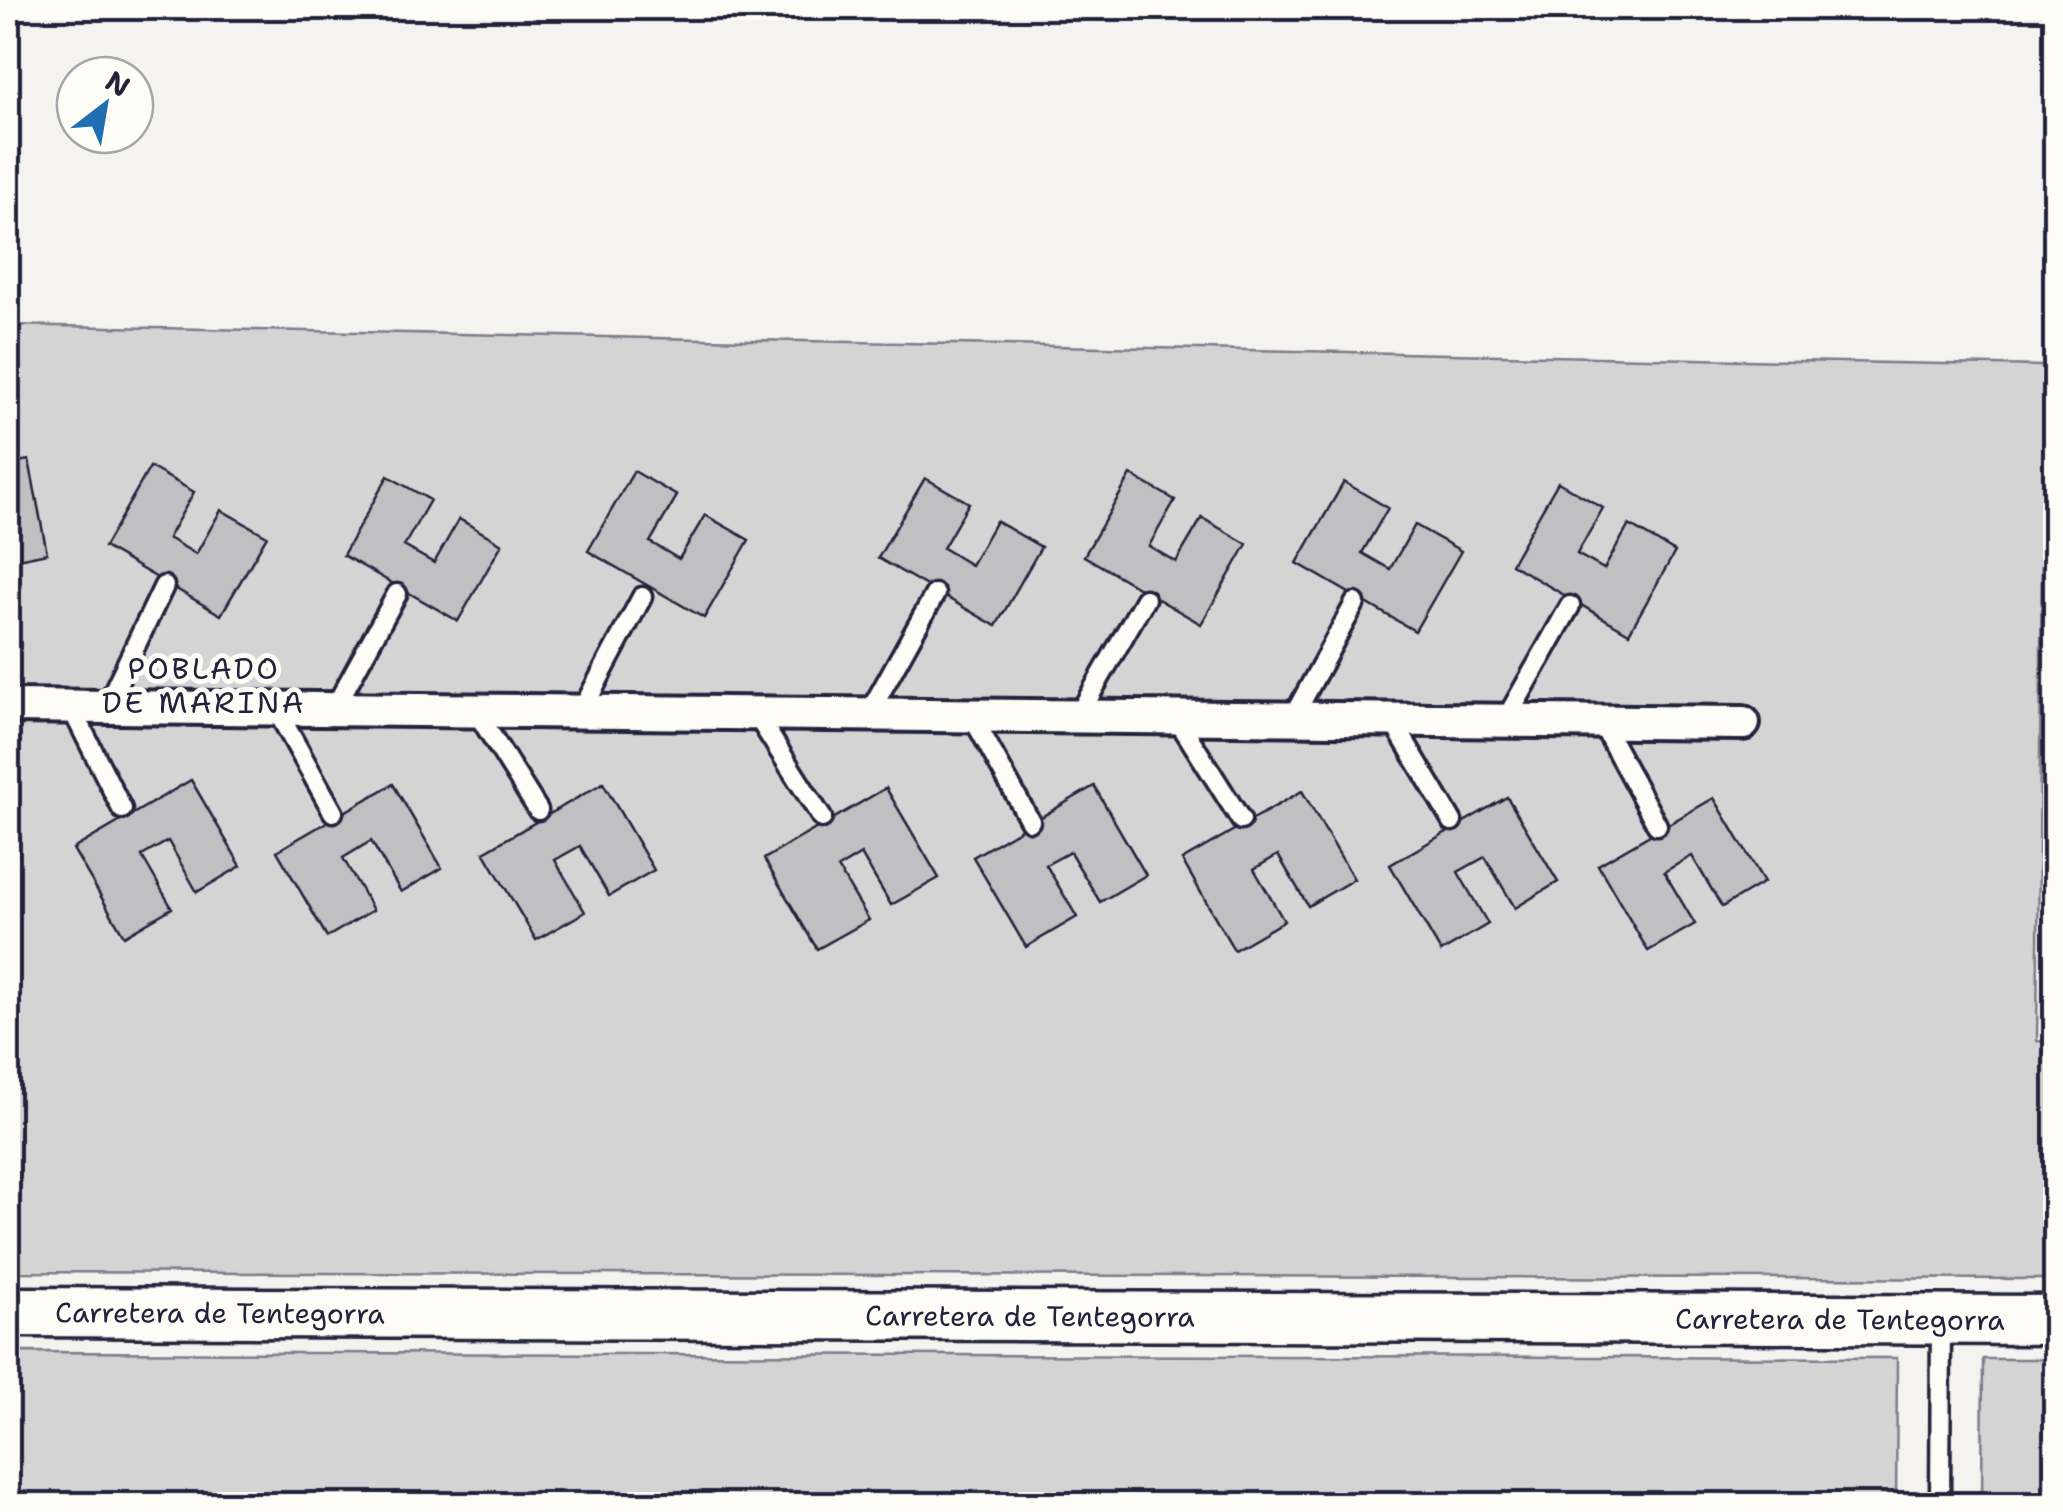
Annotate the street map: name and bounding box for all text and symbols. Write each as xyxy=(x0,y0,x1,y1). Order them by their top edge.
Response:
north arrow xyxy=(55,55,155,155)
text: N xyxy=(99,62,137,106)
district label: POBLADO DE MARINA xyxy=(102,648,306,723)
street label: Carretera de Tentegorra xyxy=(55,1293,385,1332)
street label: Carretera de Tentegorra xyxy=(865,1296,1195,1336)
street label: Carretera de Tentegorra xyxy=(1675,1300,2005,1339)

